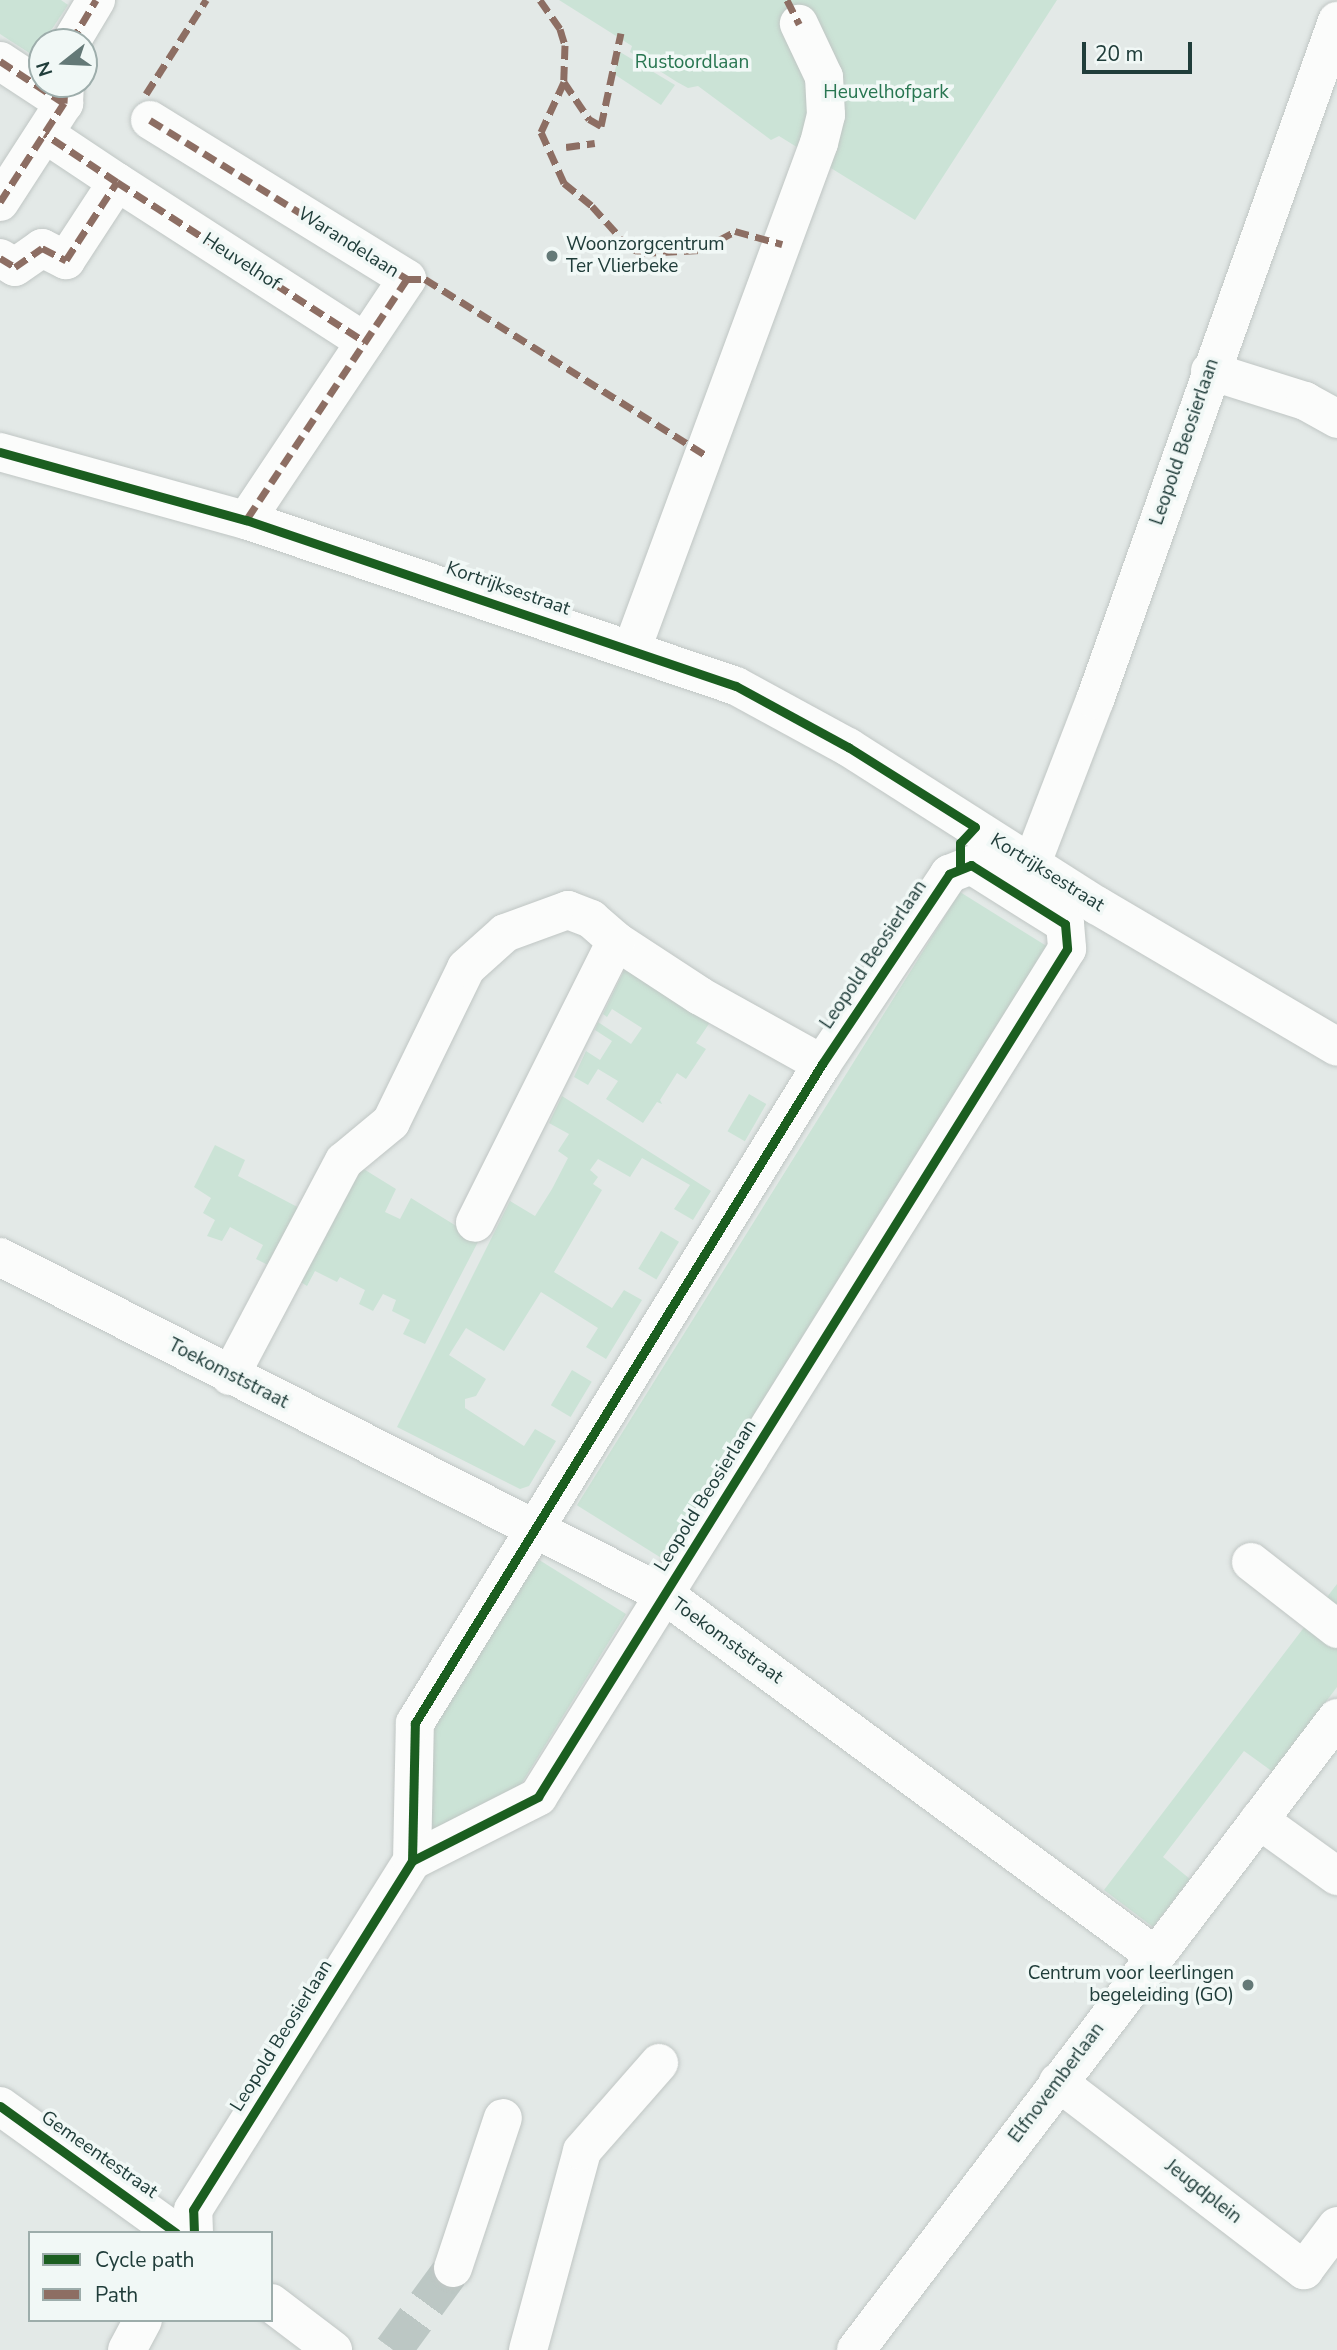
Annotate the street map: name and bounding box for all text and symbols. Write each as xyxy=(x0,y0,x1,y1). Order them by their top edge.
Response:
north arrow xyxy=(28,28,98,98)
scale bar xyxy=(1085,28,1195,72)
text: 20 m xyxy=(1095,40,1144,68)
park label: Rustoordlaan xyxy=(635,52,749,74)
text: N xyxy=(30,58,59,80)
park label: Heuvelhofpark xyxy=(823,82,949,104)
street label: Warandelaan xyxy=(293,203,403,283)
street label: Heuvelhof xyxy=(198,228,284,296)
place label: Woonzorgcentrum Ter Vlierbeke xyxy=(566,234,725,278)
marker: Woonzorgcentrum Ter Vlierbeke xyxy=(544,248,560,264)
street label: Leopold Beosierlaan xyxy=(1146,356,1224,528)
street label: Kortrijksestraat xyxy=(443,557,573,621)
street label: Kortrijksestraat xyxy=(986,829,1108,917)
street label: Leopold Beosierlaan xyxy=(816,876,932,1034)
street label: Toekomststraat xyxy=(164,1334,292,1414)
street label: Leopold Beosierlaan xyxy=(650,1416,762,1576)
street label: Toekomststraat xyxy=(667,1593,787,1689)
street label: Leopold Beosierlaan xyxy=(226,1956,338,2116)
place label: Centrum voor leerlingen begeleiding (GO) xyxy=(1028,1963,1234,2007)
marker: Centrum voor leerlingen begeleiding (GO) xyxy=(1240,1977,1256,1993)
street label: Elfnovemberlaan xyxy=(1004,2018,1110,2148)
street label: Gemeentestraat xyxy=(36,2106,162,2204)
street label: Jeugdplein xyxy=(1160,2155,1246,2229)
legend xyxy=(28,2231,273,2322)
text: Cycle path xyxy=(95,2246,194,2274)
text: Path xyxy=(95,2281,138,2309)

